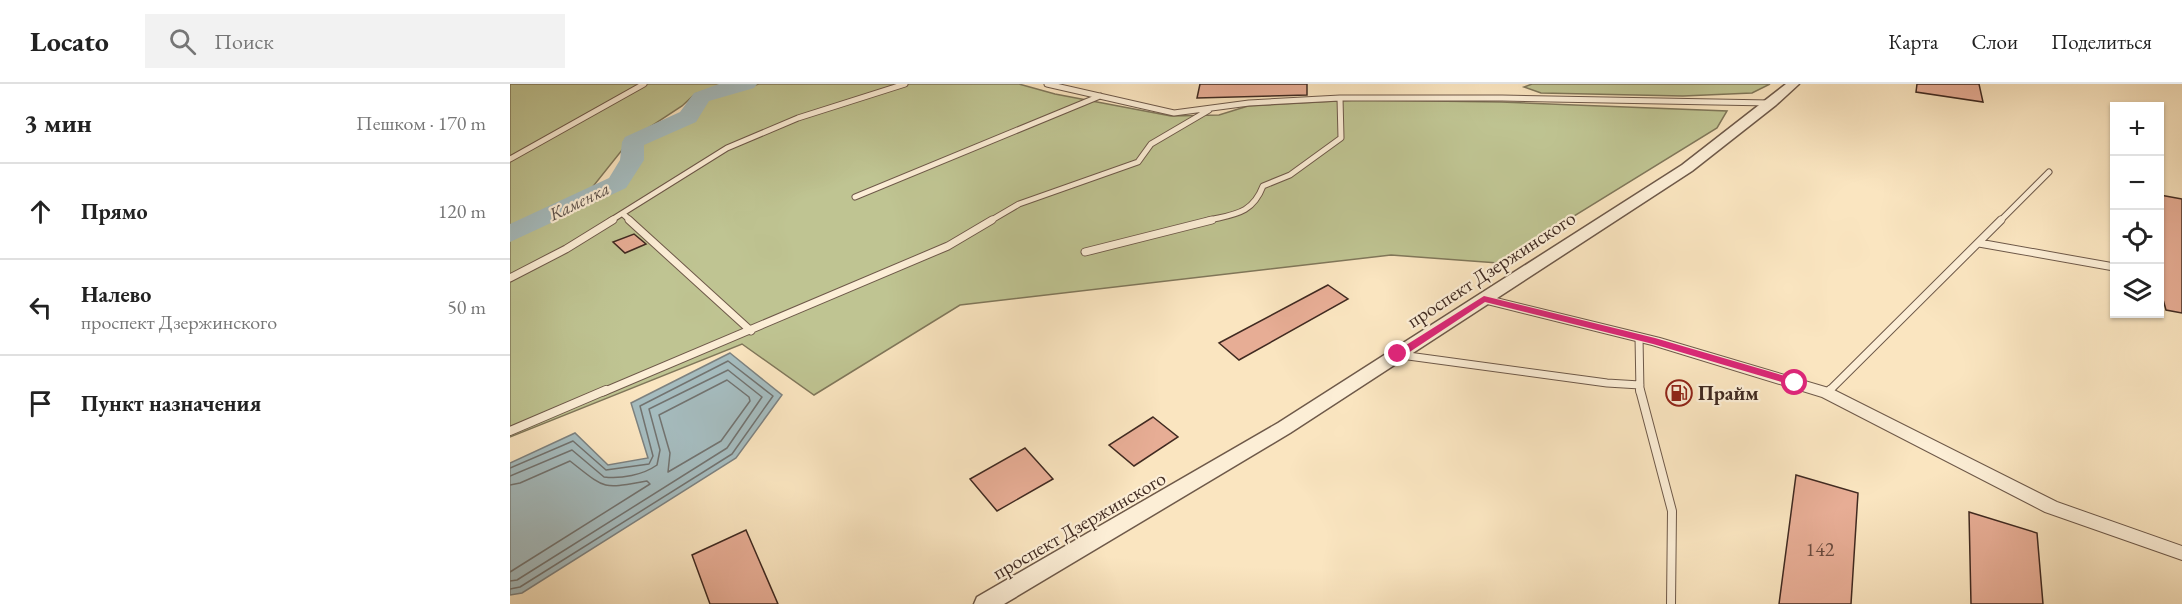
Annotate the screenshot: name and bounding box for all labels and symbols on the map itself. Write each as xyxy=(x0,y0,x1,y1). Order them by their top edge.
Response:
water label: Каменка xyxy=(544,176,613,226)
street label: проспект Дзержинского xyxy=(1402,205,1580,333)
route end xyxy=(1384,340,1410,366)
route start xyxy=(1781,369,1807,395)
fuel station icon: Прайм xyxy=(1664,378,1694,408)
place label: Прайм xyxy=(1698,380,1759,406)
street label: проспект Дзержинского xyxy=(988,465,1170,585)
house number: 142 xyxy=(1806,536,1835,562)

